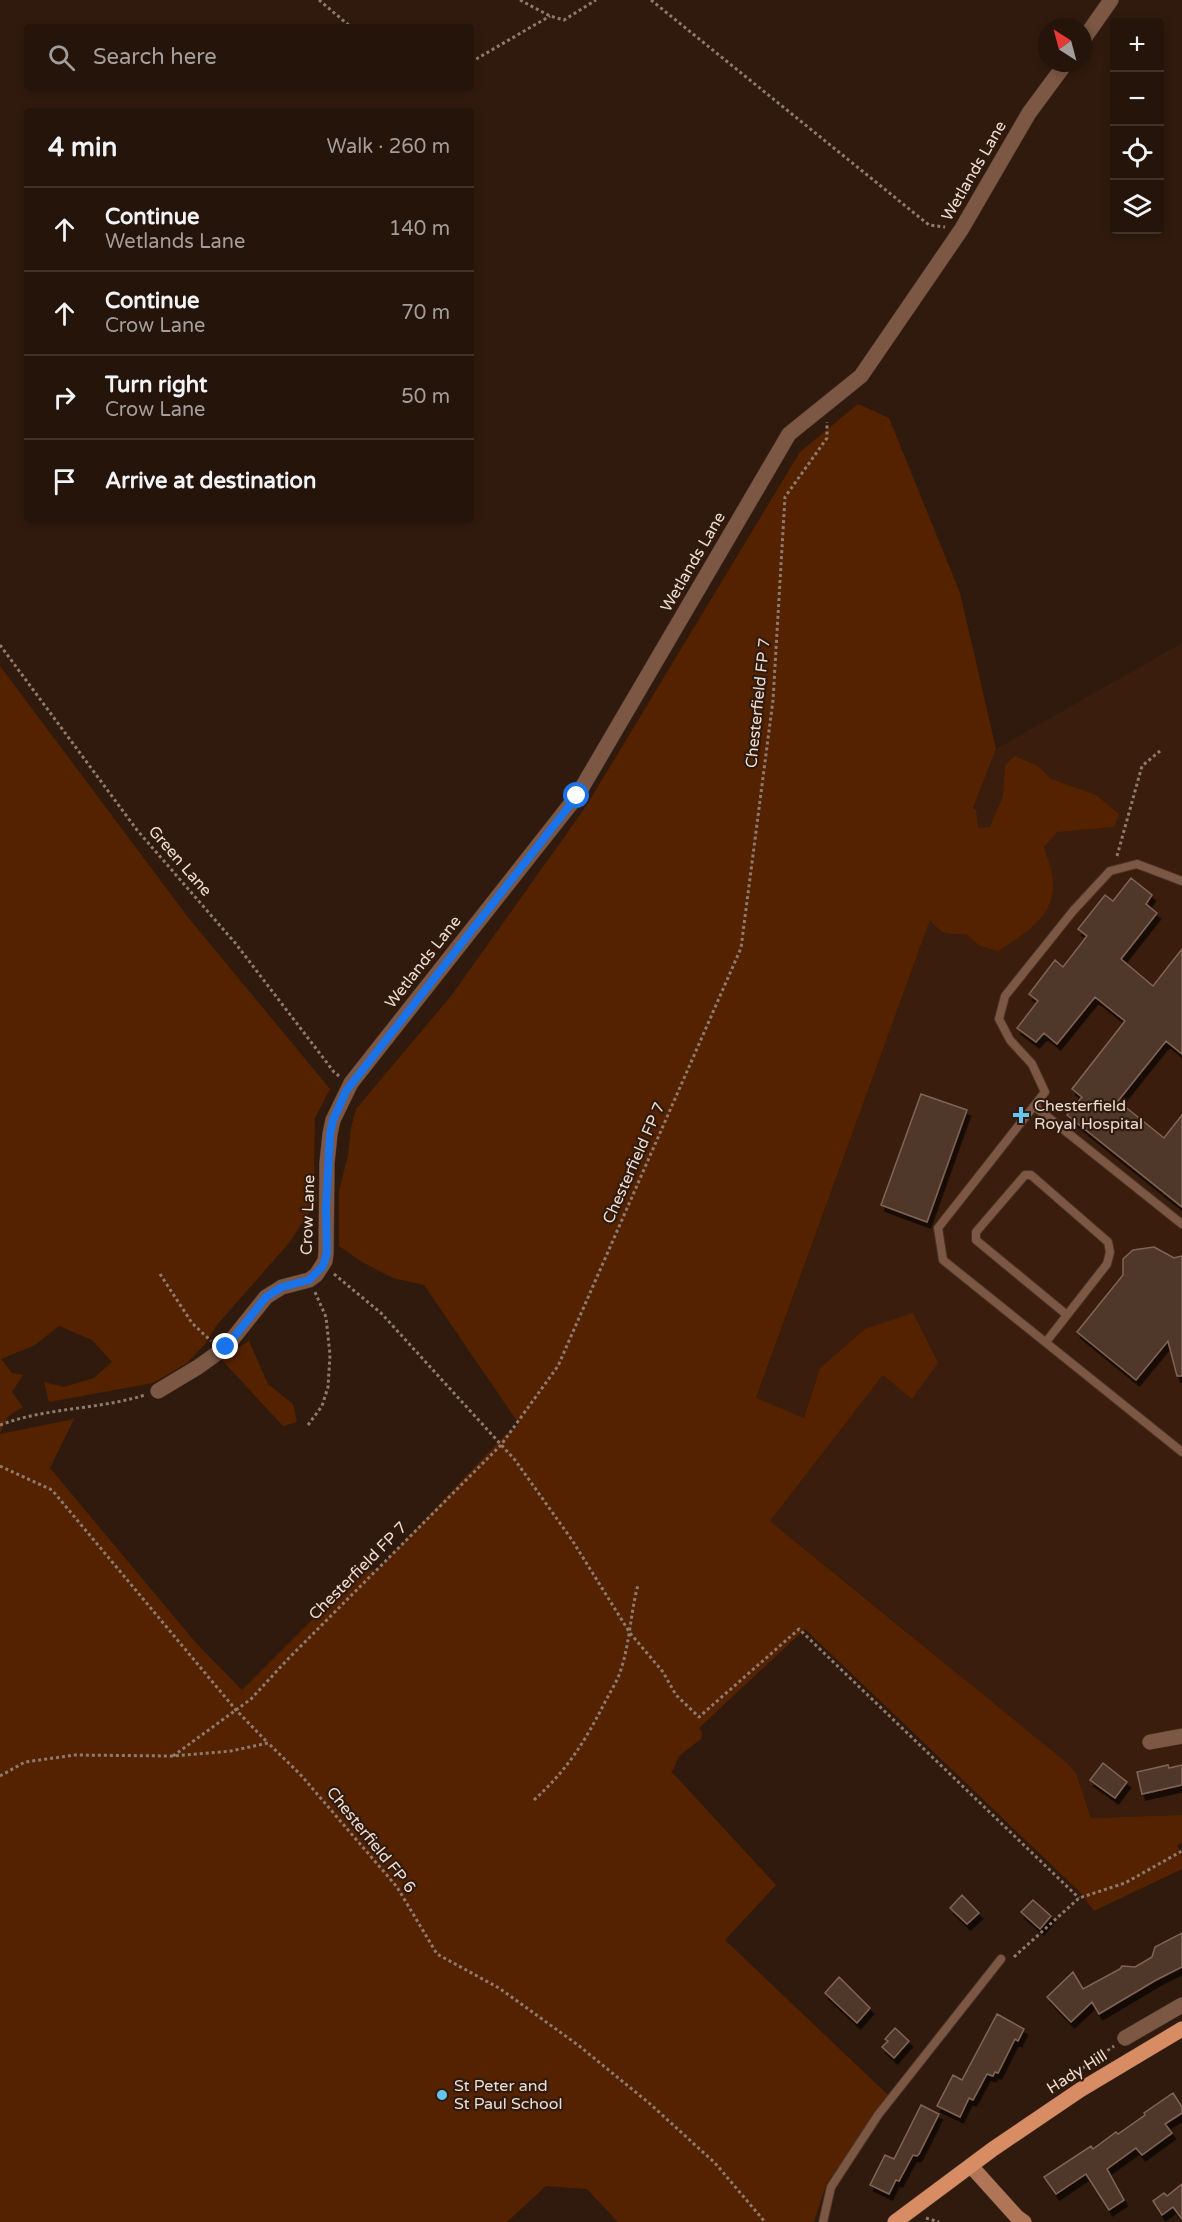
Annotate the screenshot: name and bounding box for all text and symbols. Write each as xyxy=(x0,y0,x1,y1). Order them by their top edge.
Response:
north arrow xyxy=(1038,18,1092,72)
map controls xyxy=(1110,18,1164,234)
button: + xyxy=(1110,18,1164,72)
search box xyxy=(24,24,474,90)
icon: search xyxy=(45,41,78,74)
text: Search here xyxy=(93,44,217,70)
button: − xyxy=(1110,72,1164,126)
street label: Wetlands Lane xyxy=(937,117,1011,225)
button: locate xyxy=(1110,126,1164,180)
text: 4 min xyxy=(48,132,117,163)
text: Walk · 260 m xyxy=(327,135,450,159)
button: layers xyxy=(1110,180,1164,234)
text: Continue xyxy=(105,204,200,230)
icon: ahead xyxy=(48,213,81,246)
text: 140 m xyxy=(389,217,450,241)
text: Wetlands Lane xyxy=(105,230,245,254)
text: Continue xyxy=(105,288,200,314)
icon: ahead xyxy=(48,297,81,330)
text: 70 m xyxy=(401,301,450,325)
text: Crow Lane xyxy=(105,314,205,338)
text: Turn right xyxy=(105,372,207,398)
icon: right xyxy=(48,381,81,414)
text: 50 m xyxy=(401,385,450,409)
text: Crow Lane xyxy=(105,398,205,422)
icon: arrive xyxy=(48,465,81,498)
text: Arrive at destination xyxy=(105,468,316,494)
street label: Wetlands Lane xyxy=(656,508,730,616)
street label: Chesterfield FP 7 xyxy=(741,637,775,769)
route start xyxy=(563,782,589,808)
street label: Green Lane xyxy=(144,822,216,900)
street label: Wetlands Lane xyxy=(381,912,465,1012)
place label: Chesterfield Royal Hospital xyxy=(1034,1096,1143,1134)
street label: Chesterfield FP 7 xyxy=(598,1099,670,1227)
marker: Chesterfield Royal Hospital xyxy=(1012,1106,1030,1124)
street label: Crow Lane xyxy=(297,1174,319,1256)
route end xyxy=(212,1333,238,1359)
street label: Chesterfield FP 7 xyxy=(305,1518,411,1624)
street label: Chesterfield FP 6 xyxy=(322,1783,420,1897)
street label: Hady Hill xyxy=(1043,2046,1111,2098)
place label: St Peter and St Paul School xyxy=(454,2076,563,2114)
marker: St Peter and St Paul School xyxy=(435,2088,449,2102)

